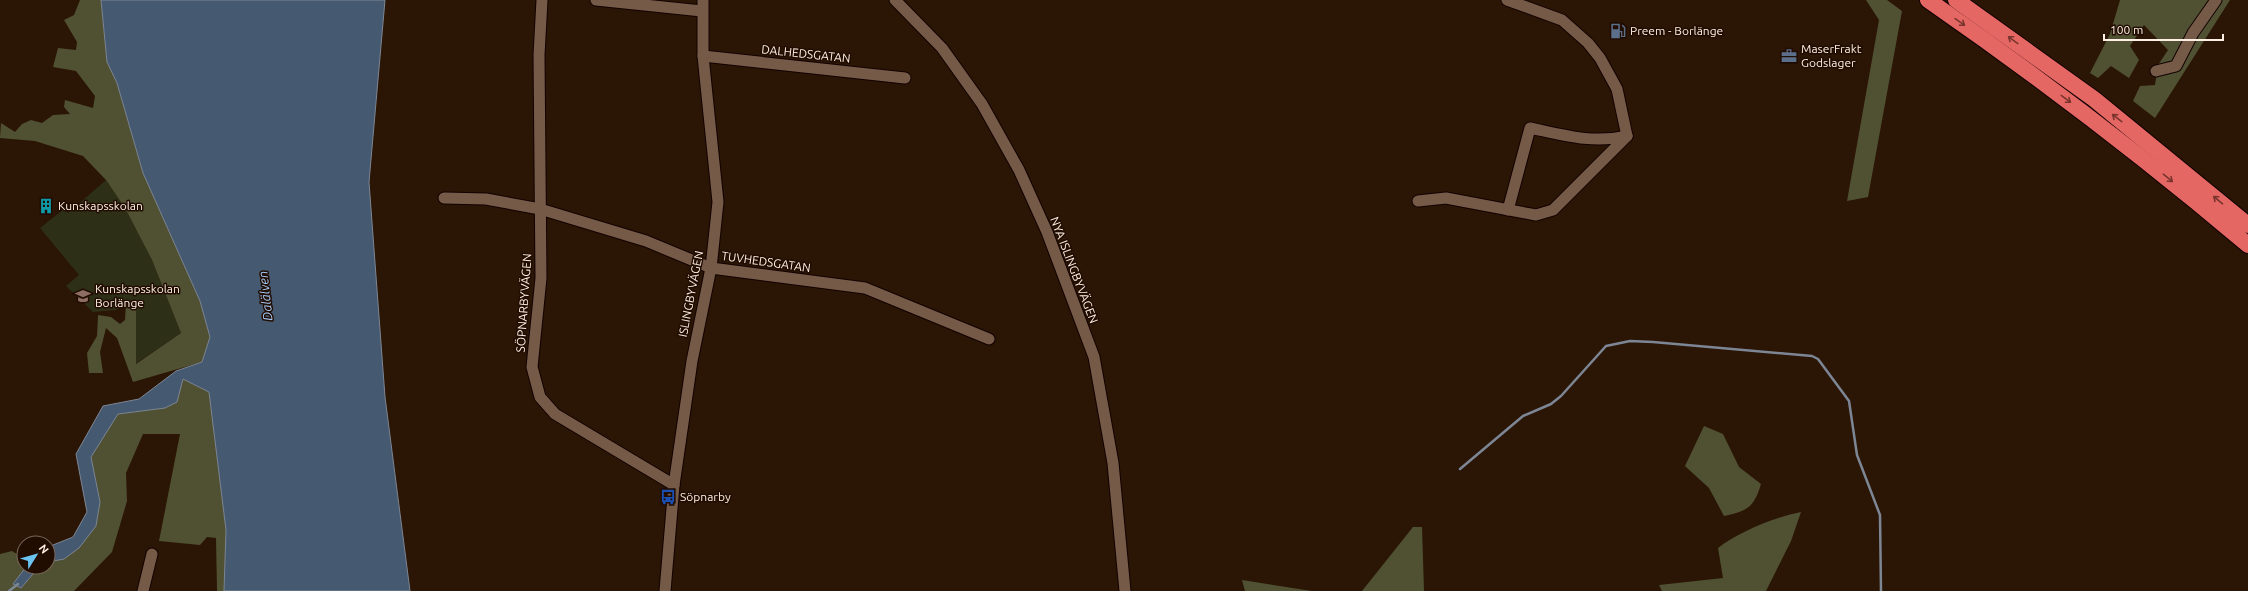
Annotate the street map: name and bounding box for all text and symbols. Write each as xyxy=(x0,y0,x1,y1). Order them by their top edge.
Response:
scale bar xyxy=(2104,16,2223,42)
one-way arrow xyxy=(1955,18,1966,26)
fuel station icon: Preem - Borlänge xyxy=(1609,22,1627,40)
text: 100 m xyxy=(2110,23,2143,36)
place label: Preem - Borlänge xyxy=(1630,24,1723,37)
one-way arrow xyxy=(2008,36,2019,44)
street label: DALHEDSGATAN xyxy=(761,42,851,65)
place label: MaserFrakt Godslager xyxy=(1801,42,1862,69)
office icon: MaserFrakt Godslager xyxy=(1780,47,1798,65)
one-way arrow xyxy=(2060,94,2071,103)
one-way arrow xyxy=(2112,113,2123,122)
one-way arrow xyxy=(2163,174,2174,183)
one-way arrow xyxy=(2213,195,2224,204)
building icon: Kunskapsskolan xyxy=(37,197,55,215)
place label: Kunskapsskolan xyxy=(58,199,143,212)
street label: NYA ISLINGBYVÄGEN xyxy=(1048,215,1101,325)
street label: TUVHEDSGATAN xyxy=(721,249,811,274)
street label: ISLINGBYVÄGEN xyxy=(676,250,705,338)
street label: SÖPNARBYVÄGEN xyxy=(514,253,533,353)
water label: Dalälven xyxy=(255,270,275,322)
place label: Kunskapsskolan Borlänge xyxy=(95,282,180,309)
school or university icon: Kunskapsskolan Borlänge xyxy=(74,287,92,305)
bus stop icon: Söpnarby xyxy=(659,488,677,506)
place label: Söpnarby xyxy=(680,490,731,503)
north arrow xyxy=(16,535,56,575)
text: N xyxy=(37,542,51,556)

